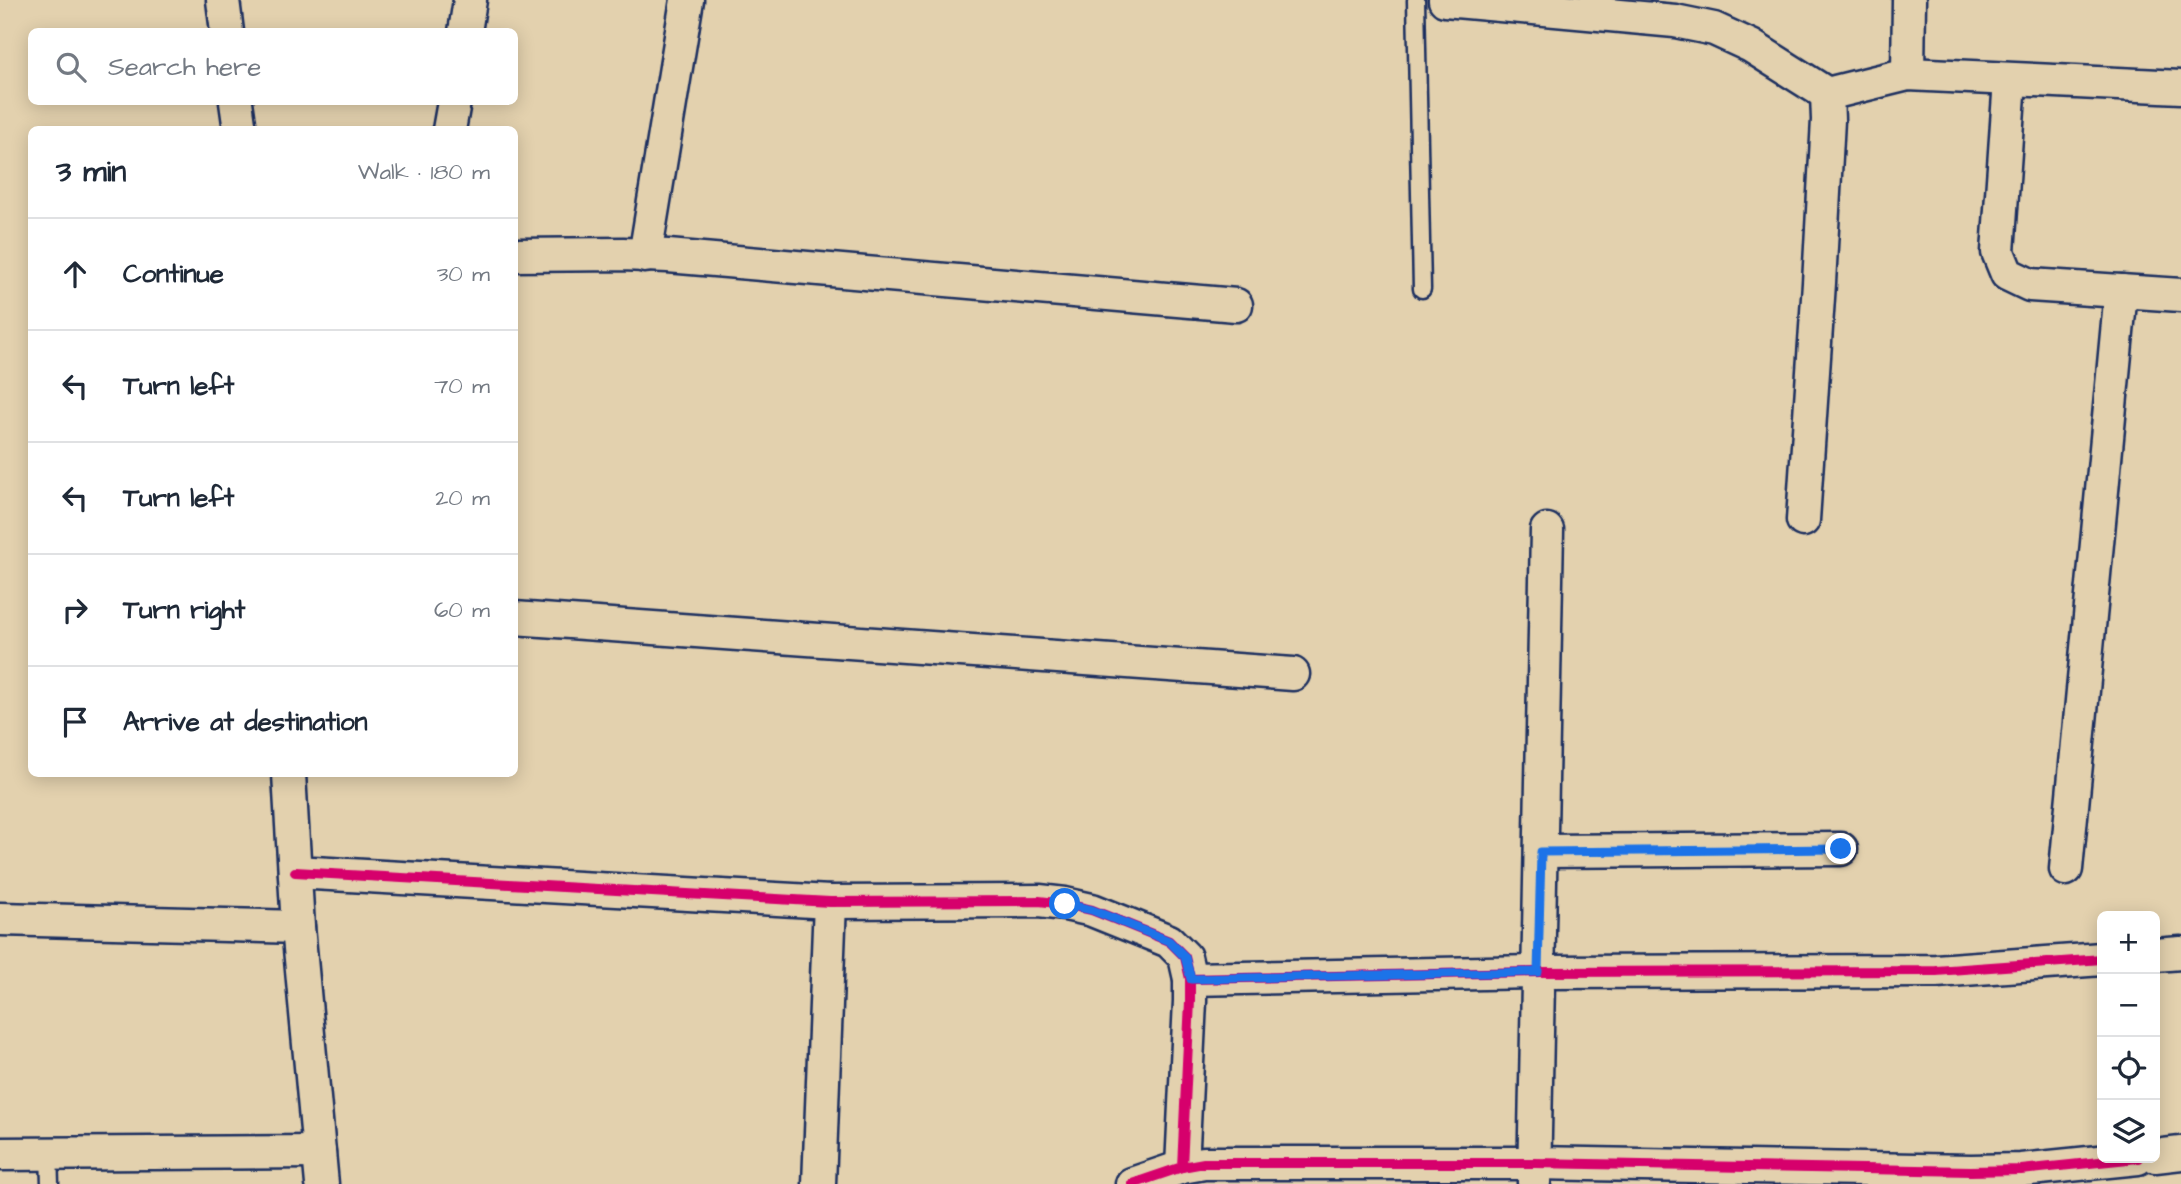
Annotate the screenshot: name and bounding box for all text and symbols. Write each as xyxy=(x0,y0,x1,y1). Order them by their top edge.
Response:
search box xyxy=(28,28,518,105)
icon: search xyxy=(52,48,90,86)
text: Search here xyxy=(108,49,261,85)
text: 3 min xyxy=(56,151,126,193)
text: Walk · 180 m xyxy=(358,156,490,188)
icon: ahead xyxy=(56,255,94,293)
text: Continue xyxy=(123,256,224,292)
text: 30 m xyxy=(437,258,490,290)
icon: left xyxy=(56,367,94,405)
text: Turn left xyxy=(123,368,234,404)
text: 70 m xyxy=(434,370,490,402)
icon: left xyxy=(56,479,94,517)
text: Turn left xyxy=(123,480,234,516)
text: 20 m xyxy=(435,482,490,514)
icon: right xyxy=(56,591,94,629)
text: Turn right xyxy=(123,592,245,628)
text: 60 m xyxy=(434,594,490,626)
icon: arrive xyxy=(56,703,94,741)
text: Arrive at destination xyxy=(123,704,368,740)
route end xyxy=(1825,833,1856,864)
route start xyxy=(1049,888,1080,919)
map controls xyxy=(2097,911,2160,1163)
button: + xyxy=(2097,911,2160,974)
button: − xyxy=(2097,974,2160,1037)
button: locate xyxy=(2097,1037,2160,1100)
button: layers xyxy=(2097,1100,2160,1163)

